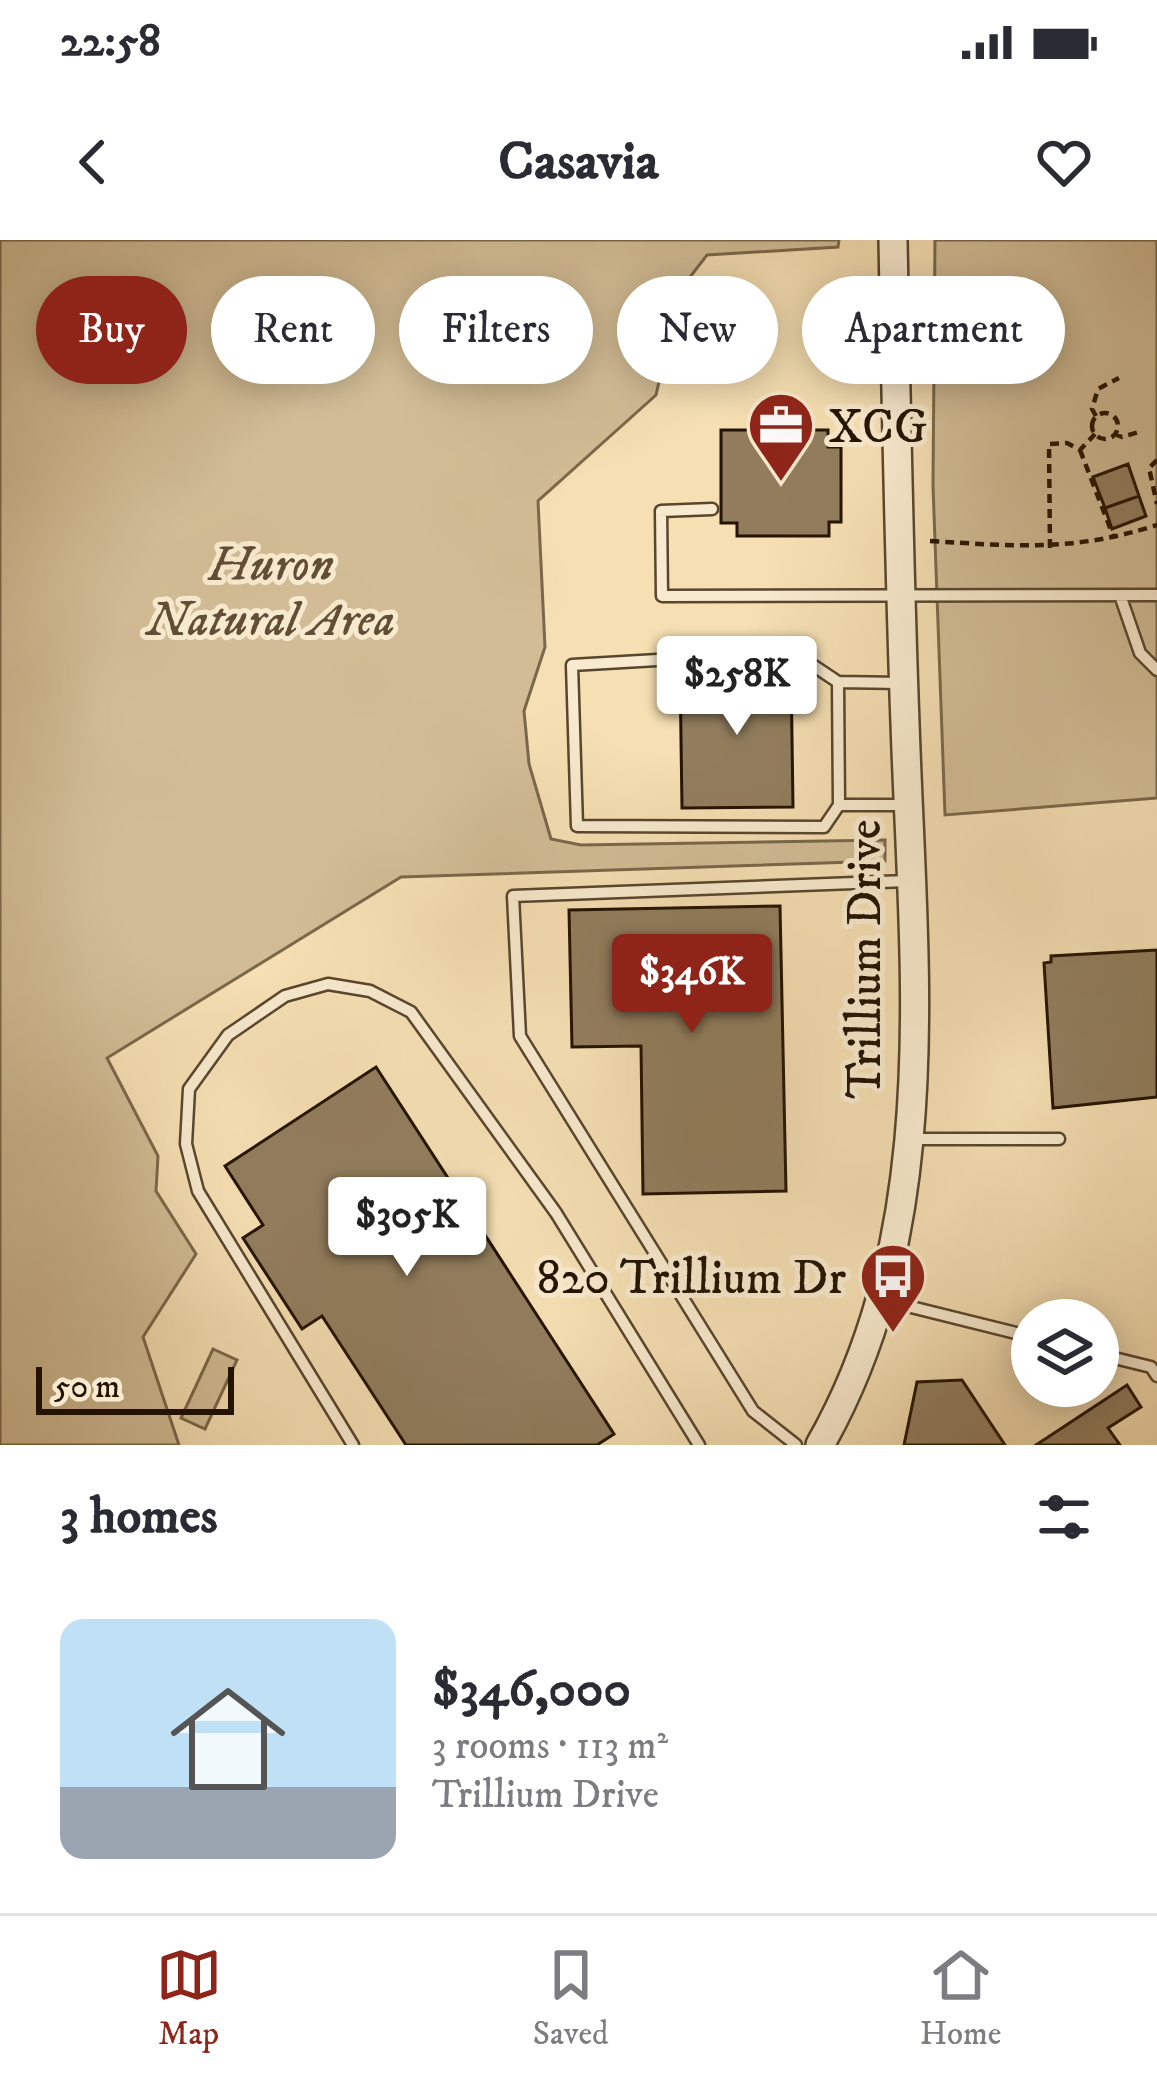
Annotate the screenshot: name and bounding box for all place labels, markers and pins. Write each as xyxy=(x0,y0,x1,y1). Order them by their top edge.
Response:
office icon: XCG xyxy=(746,390,816,484)
place label: XCG xyxy=(828,398,928,458)
pin: $258K xyxy=(653,636,821,738)
pin: $346K xyxy=(608,934,776,1036)
pin: $305K xyxy=(323,1177,491,1279)
bus stop icon: 820 Trillium Dr xyxy=(858,1241,928,1335)
place label: 820 Trillium Dr xyxy=(536,1249,846,1309)

